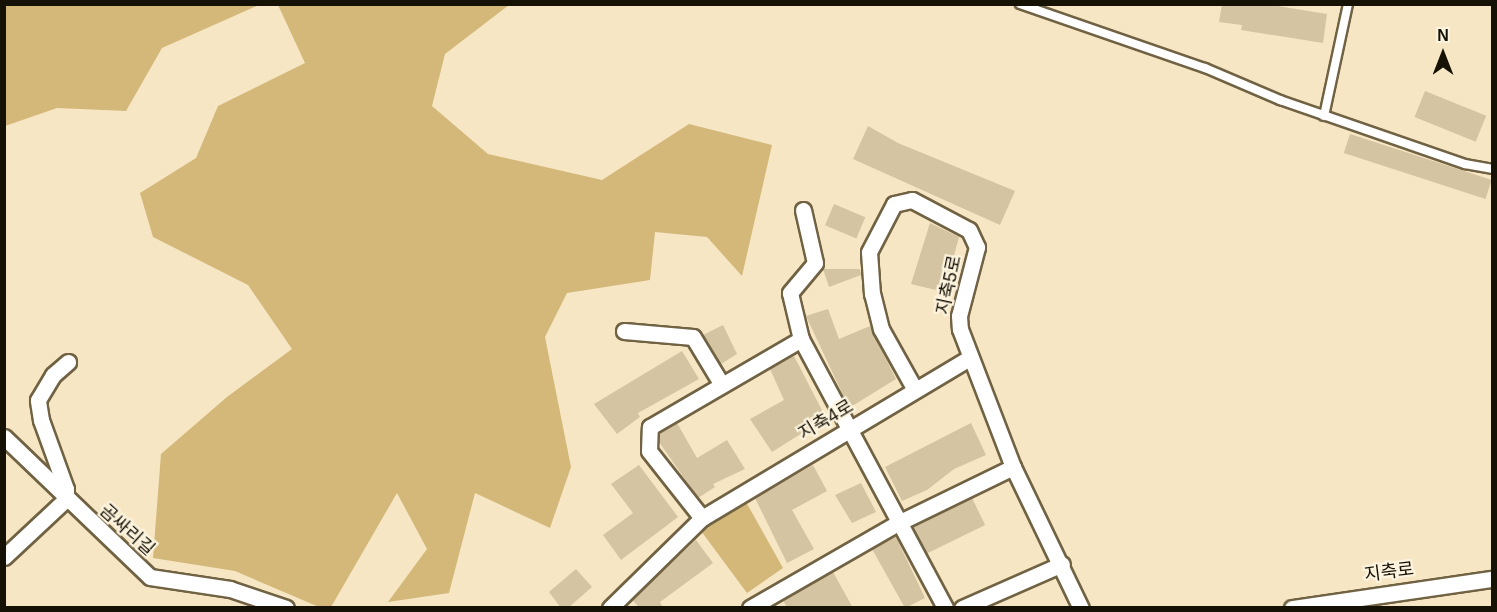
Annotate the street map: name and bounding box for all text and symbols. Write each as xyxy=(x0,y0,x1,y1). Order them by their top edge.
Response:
north arrow xyxy=(1413,24,1473,84)
text: N xyxy=(1437,27,1449,44)
street label: 지축5로 xyxy=(932,254,966,316)
street label: 지축4로 xyxy=(795,395,857,445)
street label: 곰싸리길 xyxy=(95,500,159,560)
street label: 지축로 xyxy=(1363,558,1415,586)

